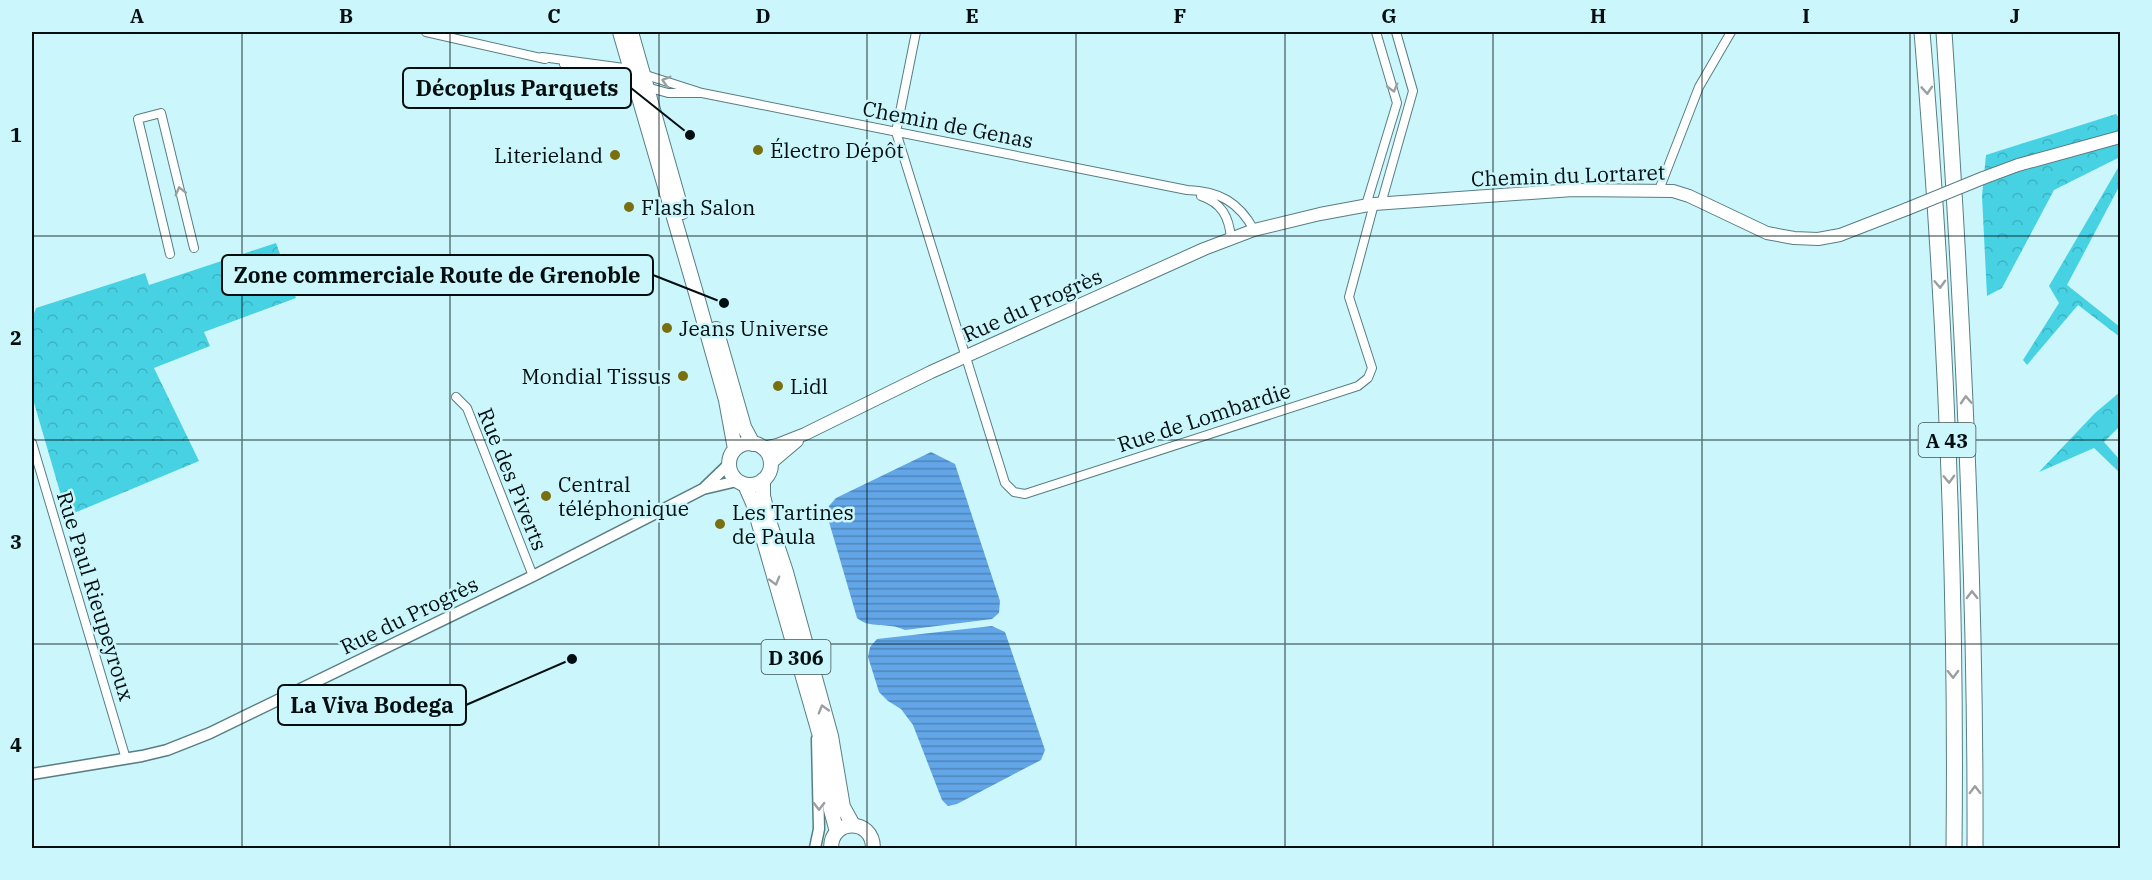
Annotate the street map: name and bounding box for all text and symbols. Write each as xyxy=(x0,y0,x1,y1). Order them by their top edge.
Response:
text: A xyxy=(130,2,144,29)
text: B xyxy=(339,2,353,29)
text: C xyxy=(547,2,561,29)
text: D xyxy=(755,2,771,29)
text: E xyxy=(965,2,979,29)
text: F xyxy=(1174,2,1186,29)
text: G xyxy=(1381,2,1397,29)
text: H xyxy=(1590,2,1606,29)
text: I xyxy=(1802,2,1810,29)
text: J xyxy=(2010,2,2020,29)
callout: Décoplus Parquets xyxy=(403,68,631,108)
text: Décoplus Parquets xyxy=(415,73,619,102)
one-way arrow xyxy=(662,76,672,88)
one-way arrow xyxy=(1386,82,1398,93)
one-way arrow xyxy=(1920,85,1933,94)
street label: Chemin de Genas xyxy=(860,94,1036,154)
text: 1 xyxy=(10,121,22,148)
place label: Électro Dépôt xyxy=(770,136,904,164)
place label: Literieland xyxy=(494,141,603,169)
marker: Électro Dépôt xyxy=(751,143,765,157)
marker: Literieland xyxy=(608,148,622,162)
street label: Chemin du Lortaret xyxy=(1470,158,1666,192)
one-way arrow xyxy=(175,186,188,196)
place label: Flash Salon xyxy=(641,193,756,221)
marker: Flash Salon xyxy=(622,200,636,214)
callout: Zone commerciale Route de Grenoble xyxy=(222,255,653,295)
text: Zone commerciale Route de Grenoble xyxy=(233,260,641,289)
street label: Rue du Progrès xyxy=(958,262,1106,348)
one-way arrow xyxy=(1933,280,1946,289)
place label: Jeans Universe xyxy=(679,314,828,342)
marker: Jeans Universe xyxy=(660,321,674,335)
text: 2 xyxy=(10,324,22,351)
place label: Mondial Tissus xyxy=(521,362,671,390)
marker: Mondial Tissus xyxy=(676,369,690,383)
place label: Lidl xyxy=(790,372,828,400)
street label: Rue de Lombardie xyxy=(1114,376,1294,458)
marker: Lidl xyxy=(771,379,785,393)
one-way arrow xyxy=(1959,396,1972,405)
street label: Rue des Piverts xyxy=(472,404,554,554)
road number: A 43 xyxy=(1918,423,1976,457)
place label: Central téléphonique xyxy=(558,470,689,522)
one-way arrow xyxy=(1942,475,1955,484)
street label: Rue Paul Rieupeyroux xyxy=(51,488,141,704)
marker: Central téléphonique xyxy=(539,489,553,503)
place label: Les Tartines de Paula xyxy=(732,498,854,550)
marker: Les Tartines de Paula xyxy=(713,517,727,531)
text: 3 xyxy=(10,528,22,555)
street label: Rue du Progrès xyxy=(335,570,483,660)
one-way arrow xyxy=(767,576,780,586)
one-way arrow xyxy=(1966,591,1978,600)
road number: D 306 xyxy=(762,640,830,674)
one-way arrow xyxy=(1947,670,1960,679)
callout: La Viva Bodega xyxy=(278,685,466,725)
text: La Viva Bodega xyxy=(290,690,454,719)
one-way arrow xyxy=(818,704,830,714)
text: 4 xyxy=(10,731,22,758)
one-way arrow xyxy=(1969,786,1981,795)
one-way arrow xyxy=(813,801,825,810)

